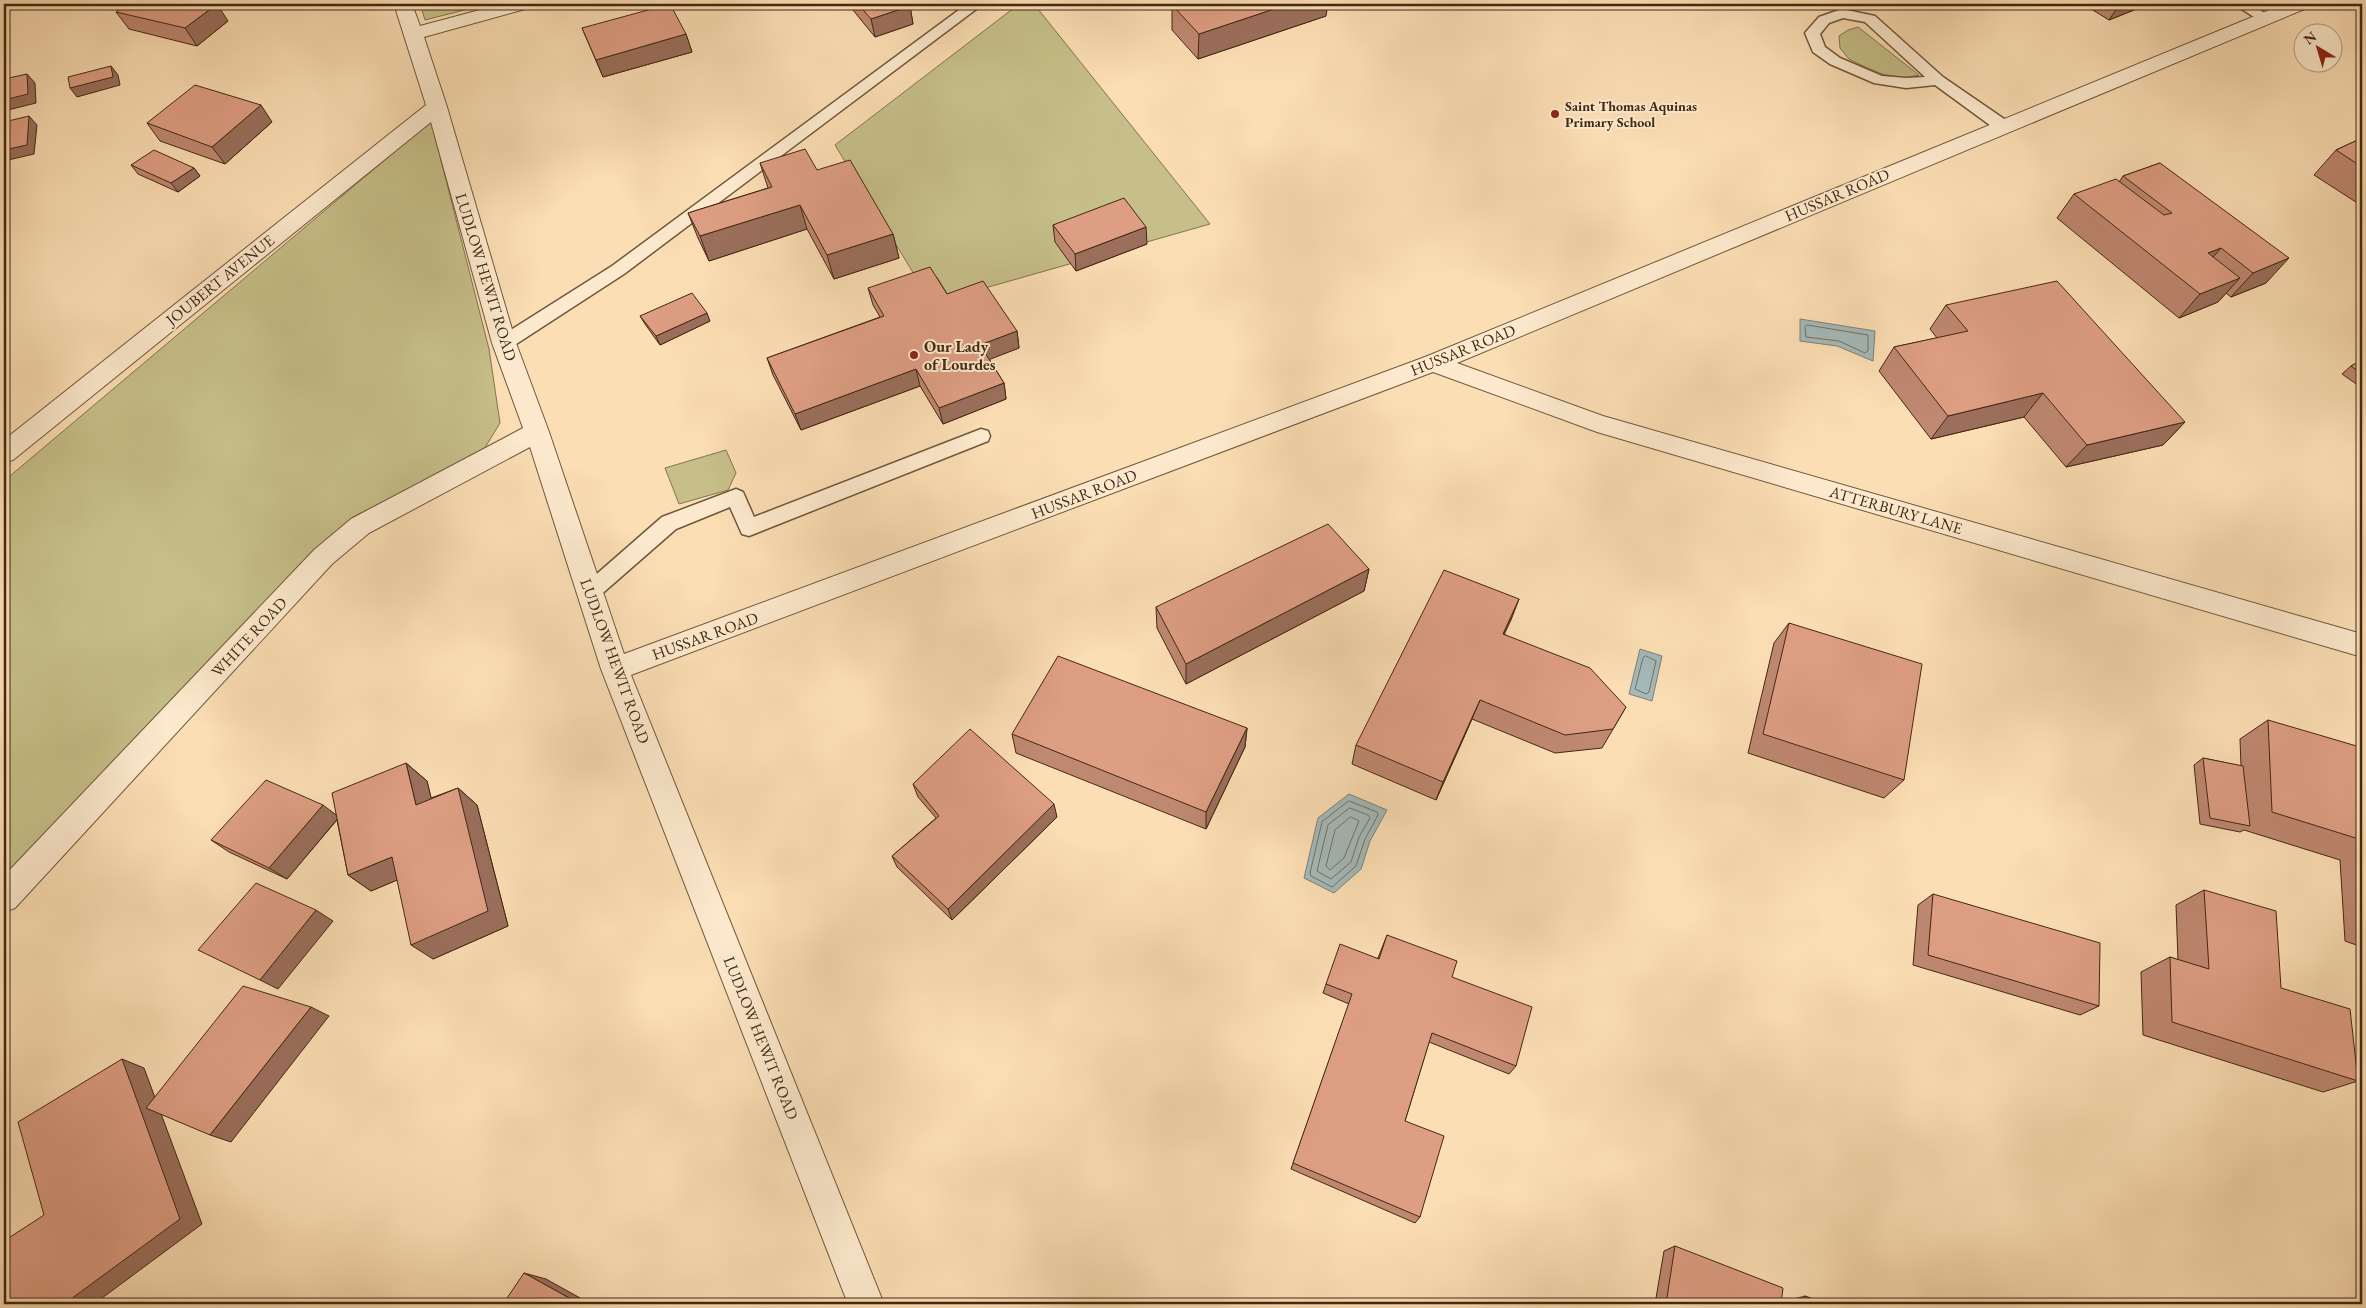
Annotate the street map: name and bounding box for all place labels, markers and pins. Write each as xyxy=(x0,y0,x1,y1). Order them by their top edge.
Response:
place label: Saint Thomas Aquinas Primary School xyxy=(1565,97,1697,131)
marker: Saint Thomas Aquinas Primary School xyxy=(1549,108,1561,120)
place label: Our Lady of Lourdes xyxy=(924,336,996,375)
marker: Our Lady of Lourdes xyxy=(908,349,920,361)

